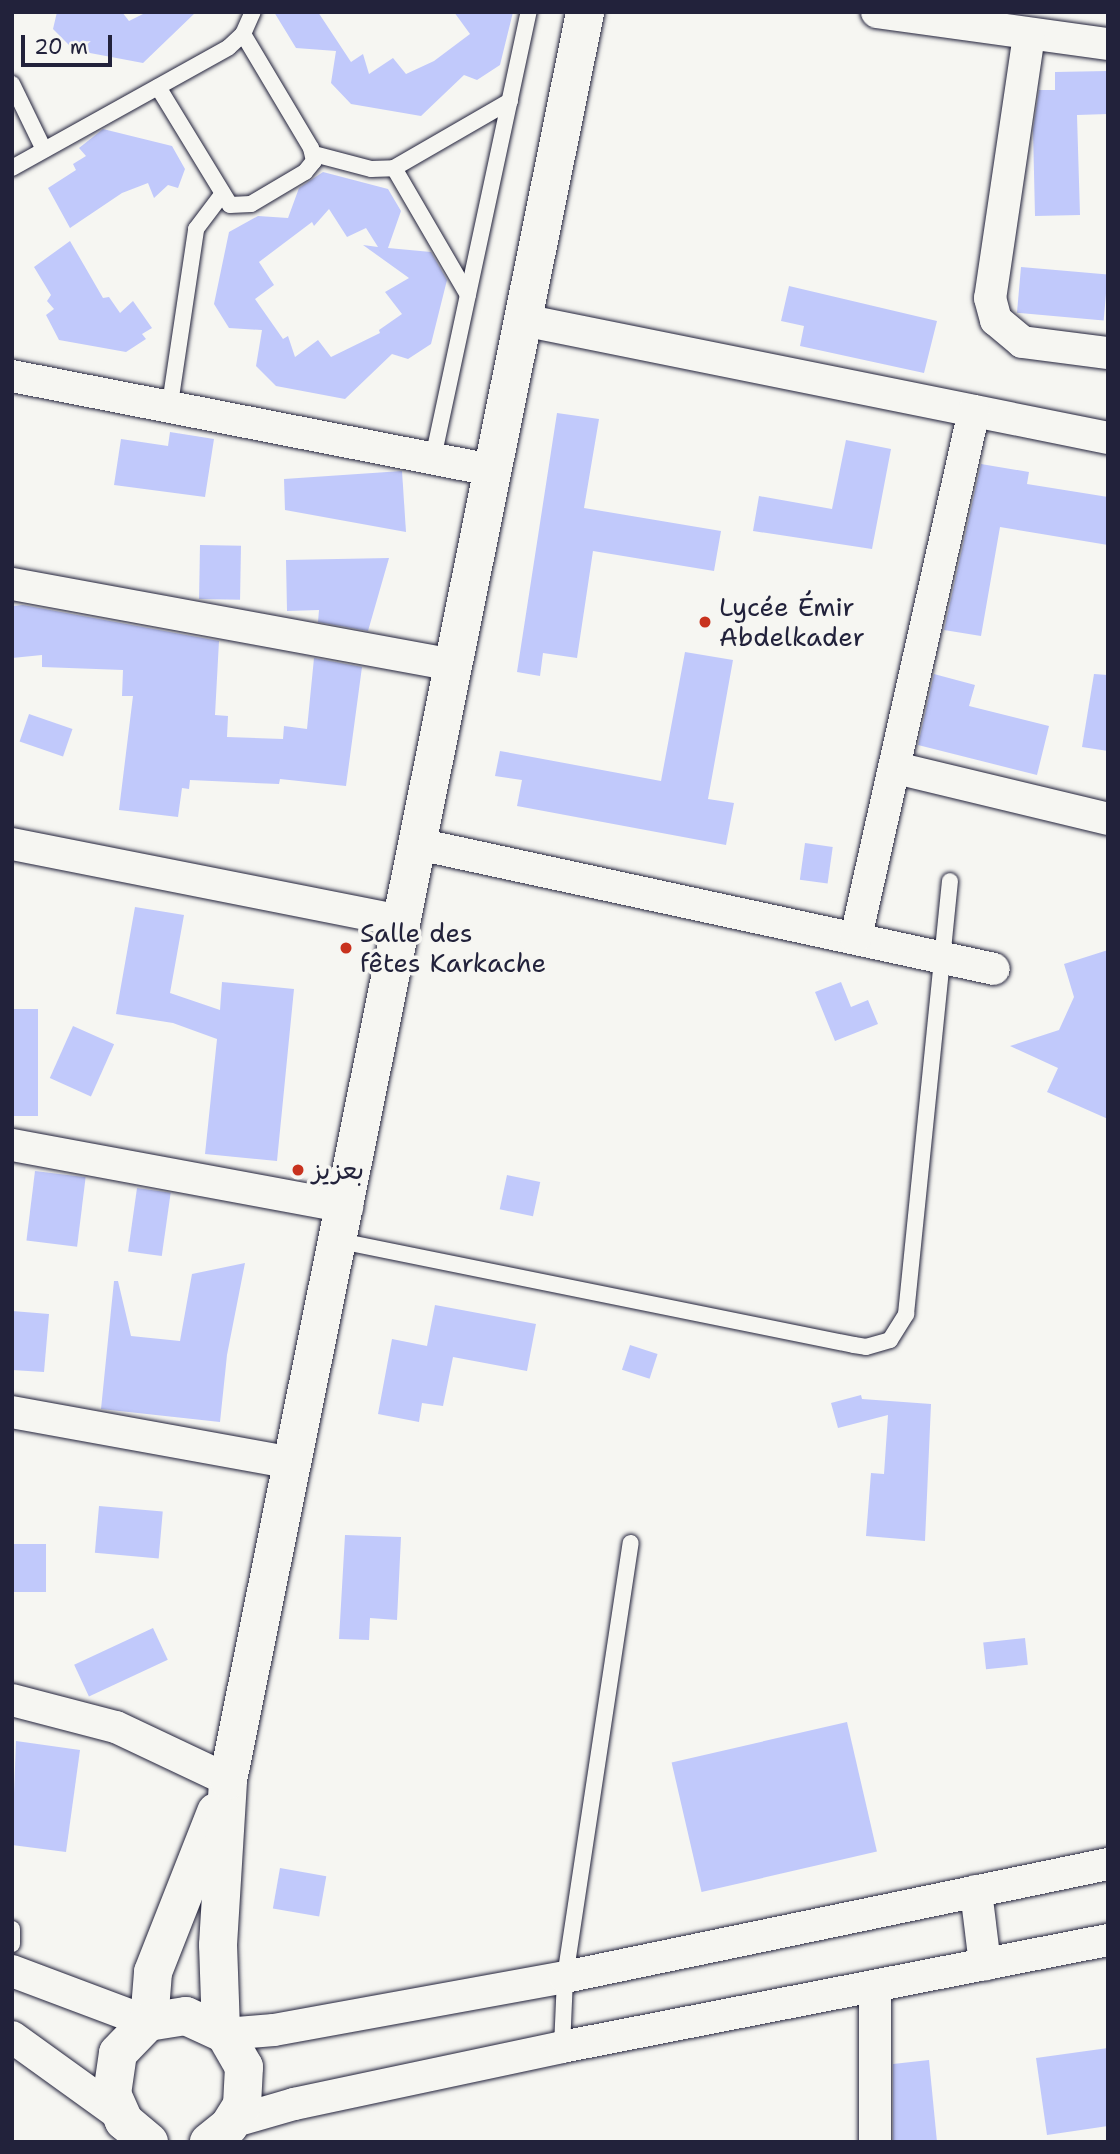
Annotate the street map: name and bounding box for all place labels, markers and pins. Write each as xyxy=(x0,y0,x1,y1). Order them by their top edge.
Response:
place label: Lycée Émir Abdelkader xyxy=(719,591,865,652)
marker: Lycée Émir Abdelkader xyxy=(697,614,713,630)
place label: Salle des fêtes Karkache xyxy=(360,917,546,978)
marker: Salle des fêtes Karkache xyxy=(338,940,354,956)
place label: بعزيز xyxy=(312,1154,364,1186)
marker: بعزيز xyxy=(290,1162,306,1178)

